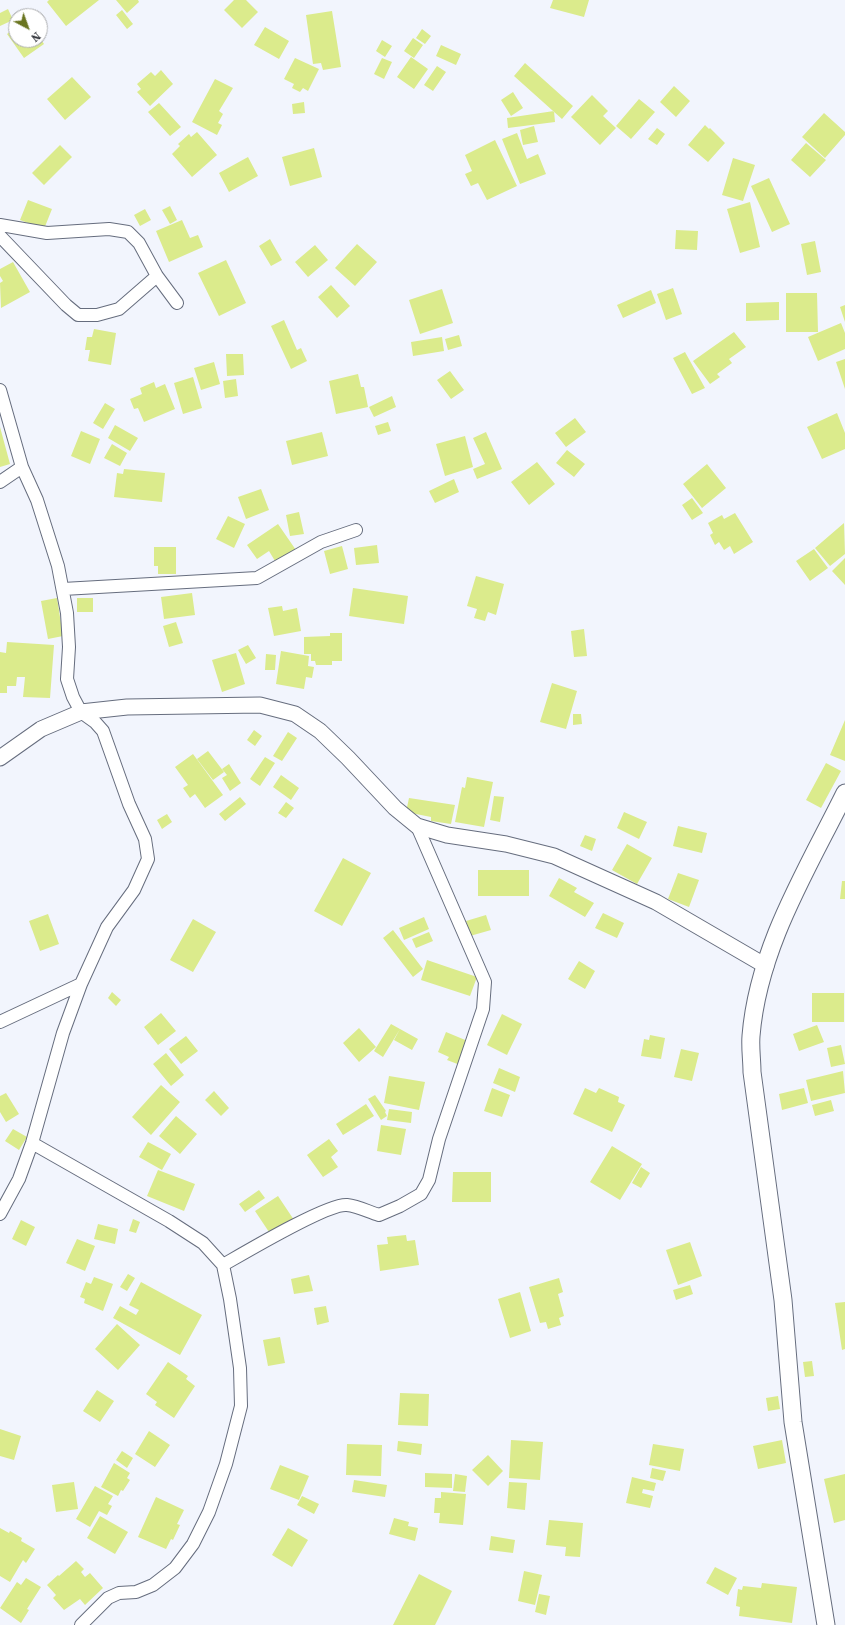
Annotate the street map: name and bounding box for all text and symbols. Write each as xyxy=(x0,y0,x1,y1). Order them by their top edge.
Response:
north arrow xyxy=(8,8,48,48)
text: N xyxy=(28,28,43,45)

